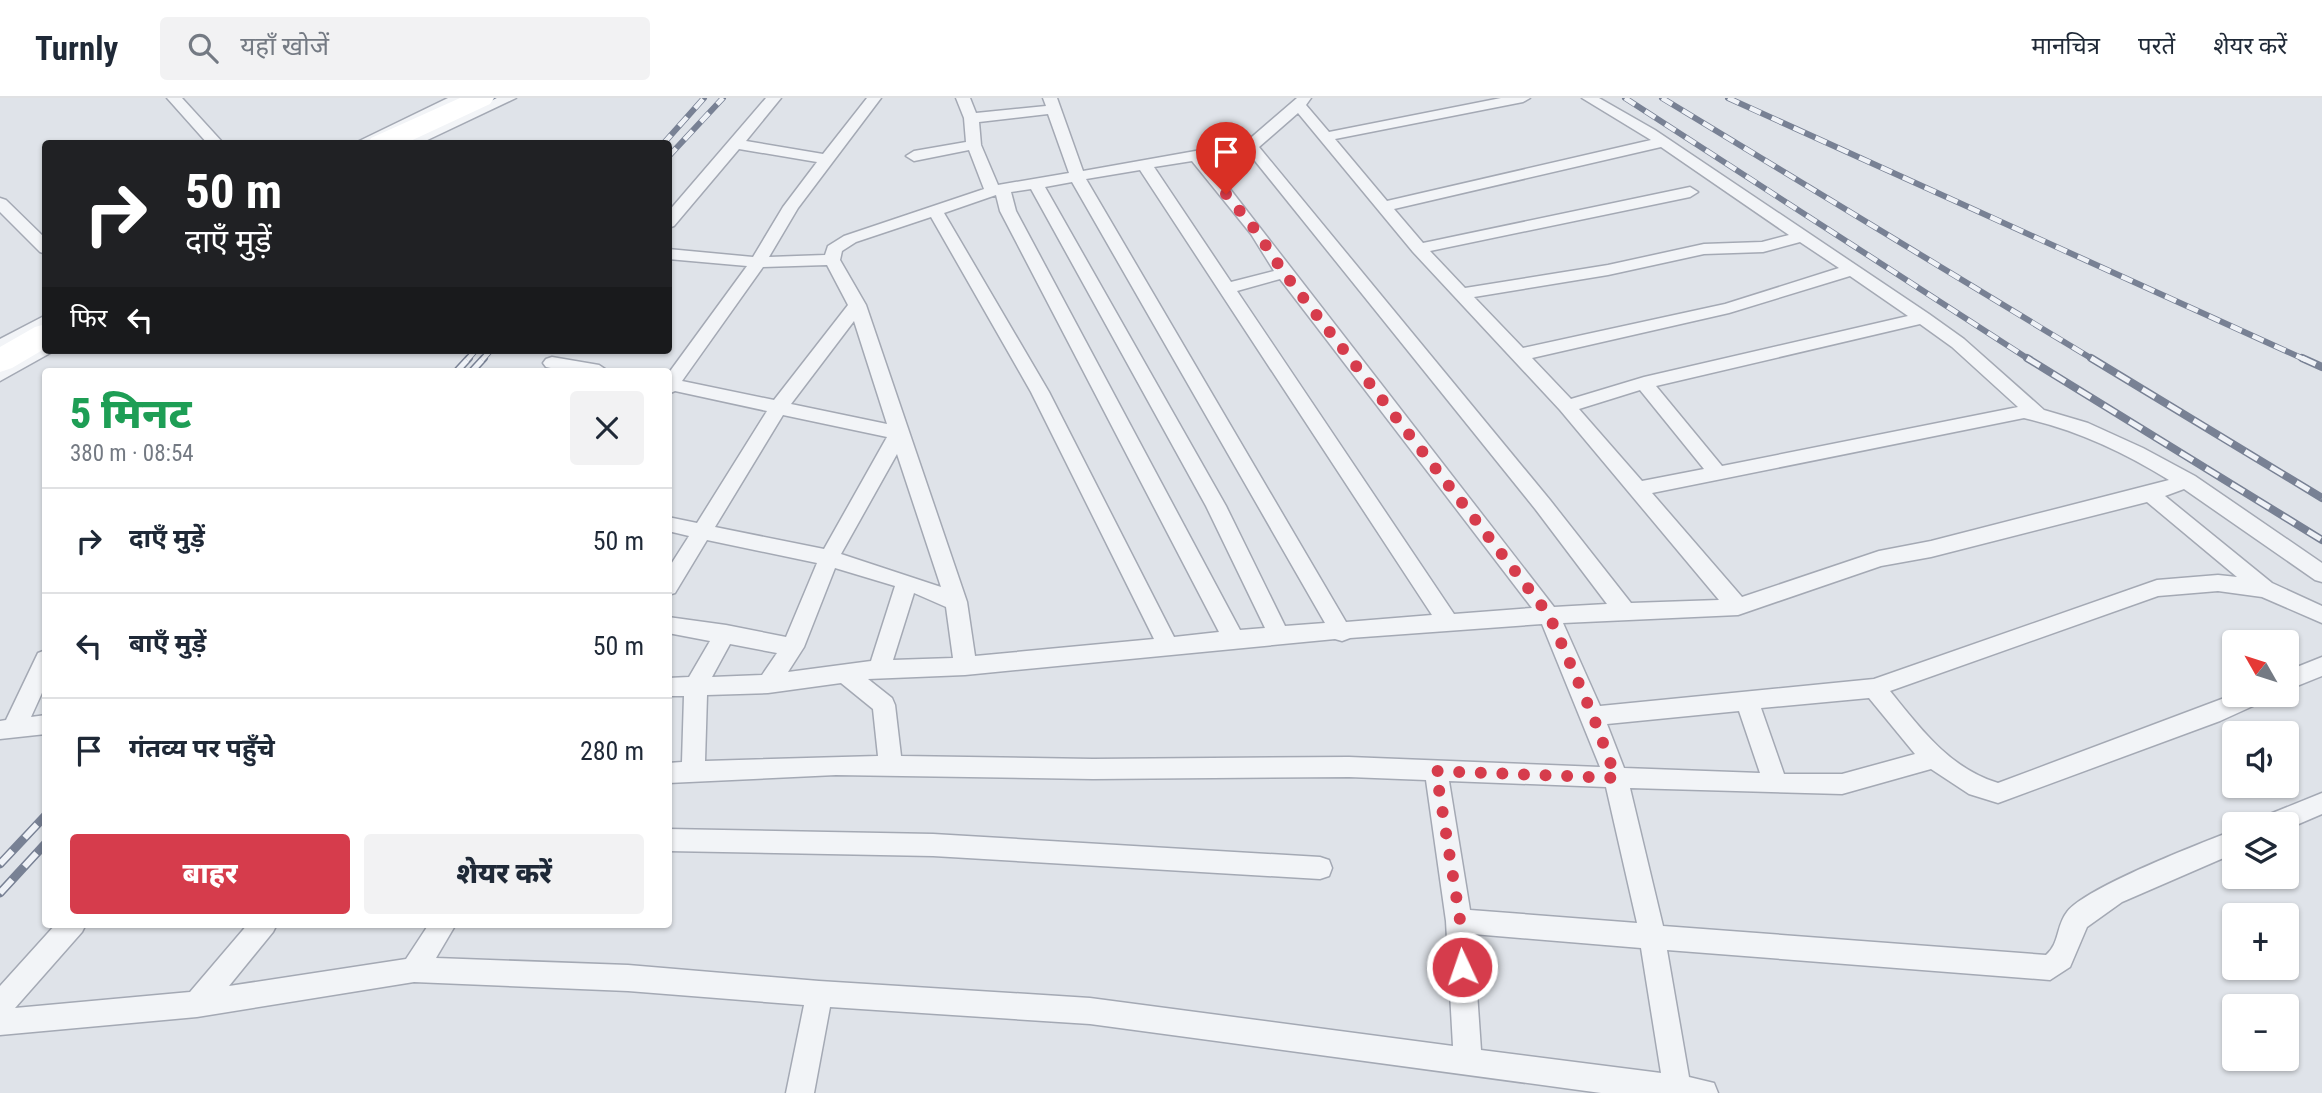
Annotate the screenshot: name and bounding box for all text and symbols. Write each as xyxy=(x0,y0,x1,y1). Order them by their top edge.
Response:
search box xyxy=(160,17,650,80)
text: Turnly xyxy=(35,29,118,68)
icon: search xyxy=(184,29,222,67)
text: यहाँ खोजें xyxy=(240,31,329,61)
text: मानचित्र xyxy=(2031,32,2100,60)
text: परतें xyxy=(2138,32,2175,60)
text: शेयर करें xyxy=(2213,32,2287,60)
pin xyxy=(1196,122,1256,194)
icon: arrive xyxy=(1207,133,1245,171)
text: 50 m xyxy=(185,163,282,220)
icon: right xyxy=(70,168,161,259)
text: दाएँ मुड़ें xyxy=(185,222,272,260)
icon: left xyxy=(121,301,159,339)
text: फिर xyxy=(70,303,107,333)
text: 5 मिनट xyxy=(70,389,191,438)
button: close xyxy=(570,391,644,465)
text: 380 m · 08:54 xyxy=(70,440,194,467)
icon: right xyxy=(70,522,108,560)
text: दाएँ मुड़ें xyxy=(129,523,205,553)
text: 50 m xyxy=(593,526,644,556)
icon: left xyxy=(70,627,108,665)
text: बाएँ मुड़ें xyxy=(129,628,206,658)
north arrow xyxy=(2222,630,2300,707)
map controls xyxy=(2222,630,2299,1071)
text: 50 m xyxy=(593,631,644,661)
button: sound xyxy=(2222,721,2299,798)
icon: arrive xyxy=(70,732,108,770)
text: गंतव्य पर पहुँचे xyxy=(129,733,275,763)
text: 280 m xyxy=(580,736,644,766)
button: layers xyxy=(2222,812,2299,889)
button: बाहर xyxy=(70,834,350,914)
button: शेयर करें xyxy=(364,834,644,914)
button: + xyxy=(2222,903,2299,980)
position arrow xyxy=(1425,930,1499,1004)
button: − xyxy=(2222,994,2299,1071)

